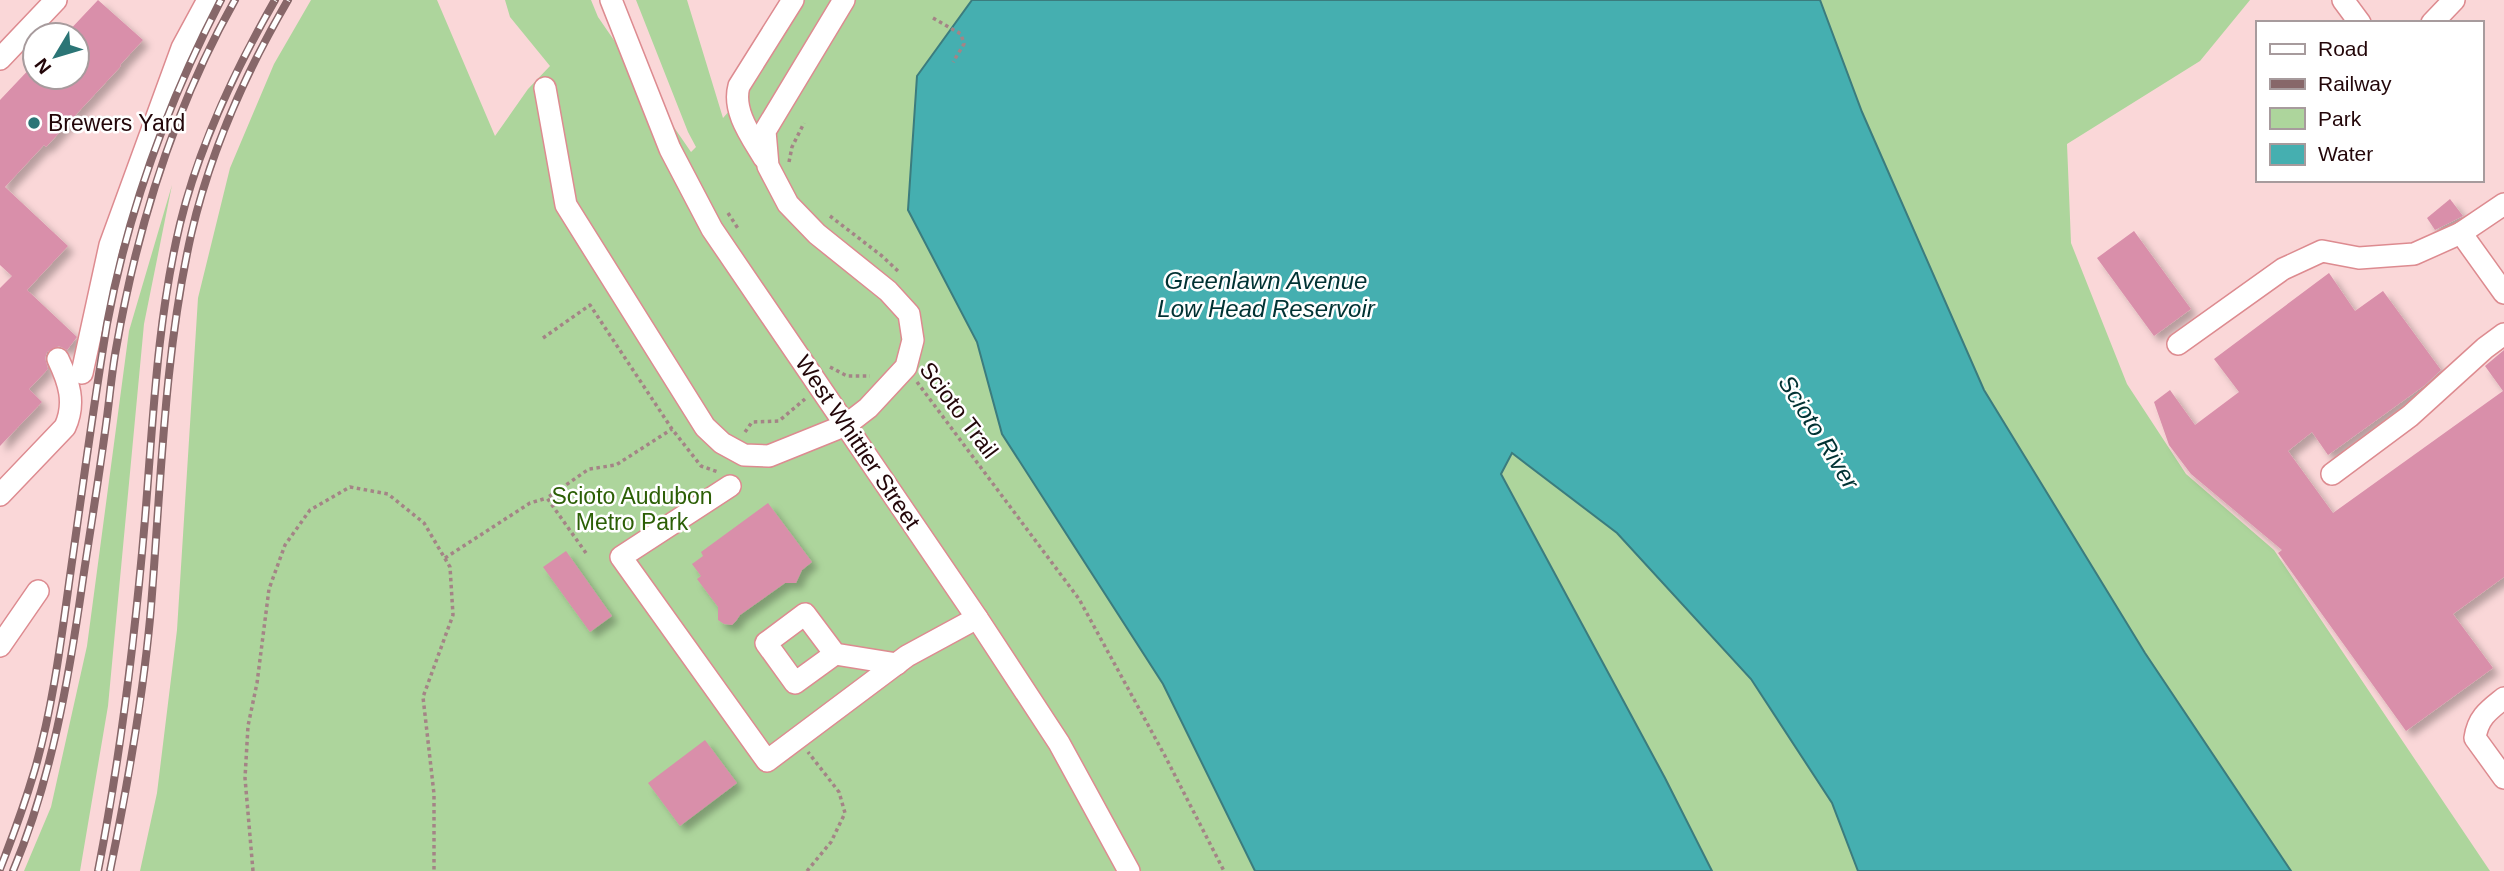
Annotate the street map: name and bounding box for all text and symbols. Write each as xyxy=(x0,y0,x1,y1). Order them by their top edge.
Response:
north arrow xyxy=(21,21,91,91)
legend xyxy=(2256,21,2483,182)
text: Road xyxy=(2318,37,2368,60)
text: N xyxy=(30,54,55,78)
text: Railway xyxy=(2318,72,2392,95)
text: Park xyxy=(2318,107,2362,130)
place label: Brewers Yard xyxy=(48,110,185,136)
marker: Brewers Yard xyxy=(26,115,42,131)
text: Water xyxy=(2318,142,2373,165)
water label: Greenlawn Avenue Low Head Reservoir xyxy=(1157,267,1376,322)
street label: West Whittier Street xyxy=(790,350,926,534)
street label: Scioto Trail xyxy=(914,357,1004,463)
water label: Scioto River xyxy=(1773,370,1865,495)
park label: Scioto Audubon Metro Park xyxy=(551,483,713,535)

